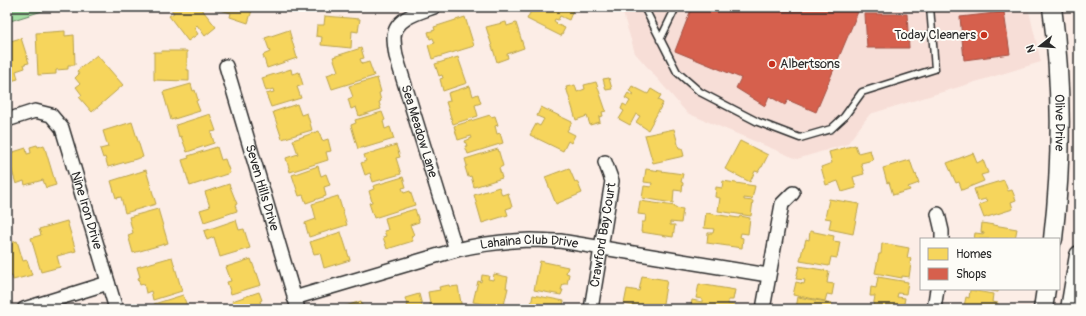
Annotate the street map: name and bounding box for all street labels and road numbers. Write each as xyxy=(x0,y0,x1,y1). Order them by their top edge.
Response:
street label: Sea Meadow Lane xyxy=(397,83,441,180)
street label: Olive Drive xyxy=(1051,94,1068,152)
street label: Seven Hills Drive xyxy=(242,143,283,233)
street label: Nine Iron Drive xyxy=(67,170,106,252)
street label: Crawford Bay Court xyxy=(587,181,620,289)
street label: Lahaina Club Drive xyxy=(479,232,580,253)

